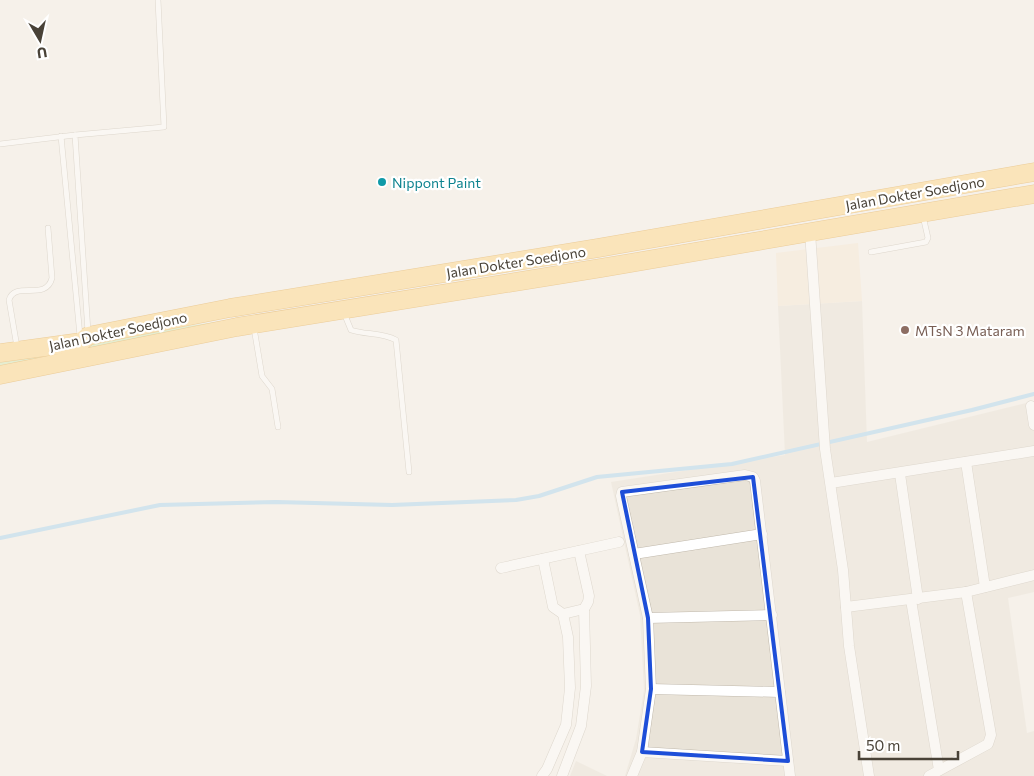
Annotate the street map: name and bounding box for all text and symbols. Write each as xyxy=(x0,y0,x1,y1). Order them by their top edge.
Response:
north arrow xyxy=(15,15,65,65)
text: U xyxy=(36,44,48,63)
street label: Jalan Dokter Soedjono xyxy=(844,172,986,214)
place label: Nippont Paint xyxy=(392,174,481,191)
marker: Nippont Paint xyxy=(376,176,388,188)
street label: Jalan Dokter Soedjono xyxy=(445,243,587,281)
street label: Jalan Dokter Soedjono xyxy=(47,308,189,354)
place label: MTsN 3 Mataram xyxy=(915,322,1025,339)
marker: MTsN 3 Mataram xyxy=(899,324,911,336)
scale bar xyxy=(859,728,958,760)
text: 50 m xyxy=(866,736,900,754)

